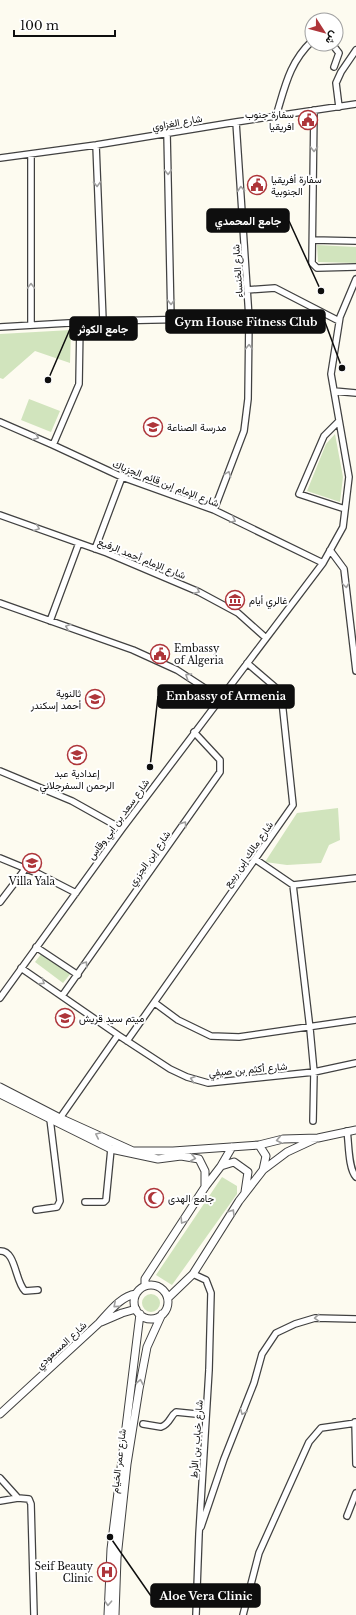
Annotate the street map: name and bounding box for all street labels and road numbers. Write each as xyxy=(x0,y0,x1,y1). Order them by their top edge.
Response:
street label: شارع الغزاوي xyxy=(151,112,204,135)
street label: شارع الخنساء xyxy=(229,244,246,298)
street label: شارع الإمام إبن قائم الجزياك xyxy=(111,457,221,510)
street label: شارع الإمام أحمد الرفيع xyxy=(96,535,188,582)
street label: شارع سعد بن ابي وقاس xyxy=(85,776,154,863)
street label: شارع مالك إبن ربيع xyxy=(221,819,276,890)
street label: شارع إبن الجزري xyxy=(126,828,175,890)
street label: شارع أكثم بن صيفي xyxy=(208,1060,288,1081)
street label: شارع المسعودي xyxy=(33,1319,91,1374)
street label: شارع خباب بن الأرط xyxy=(187,1399,206,1479)
street label: شارع عمر الخيام xyxy=(108,1428,129,1494)

